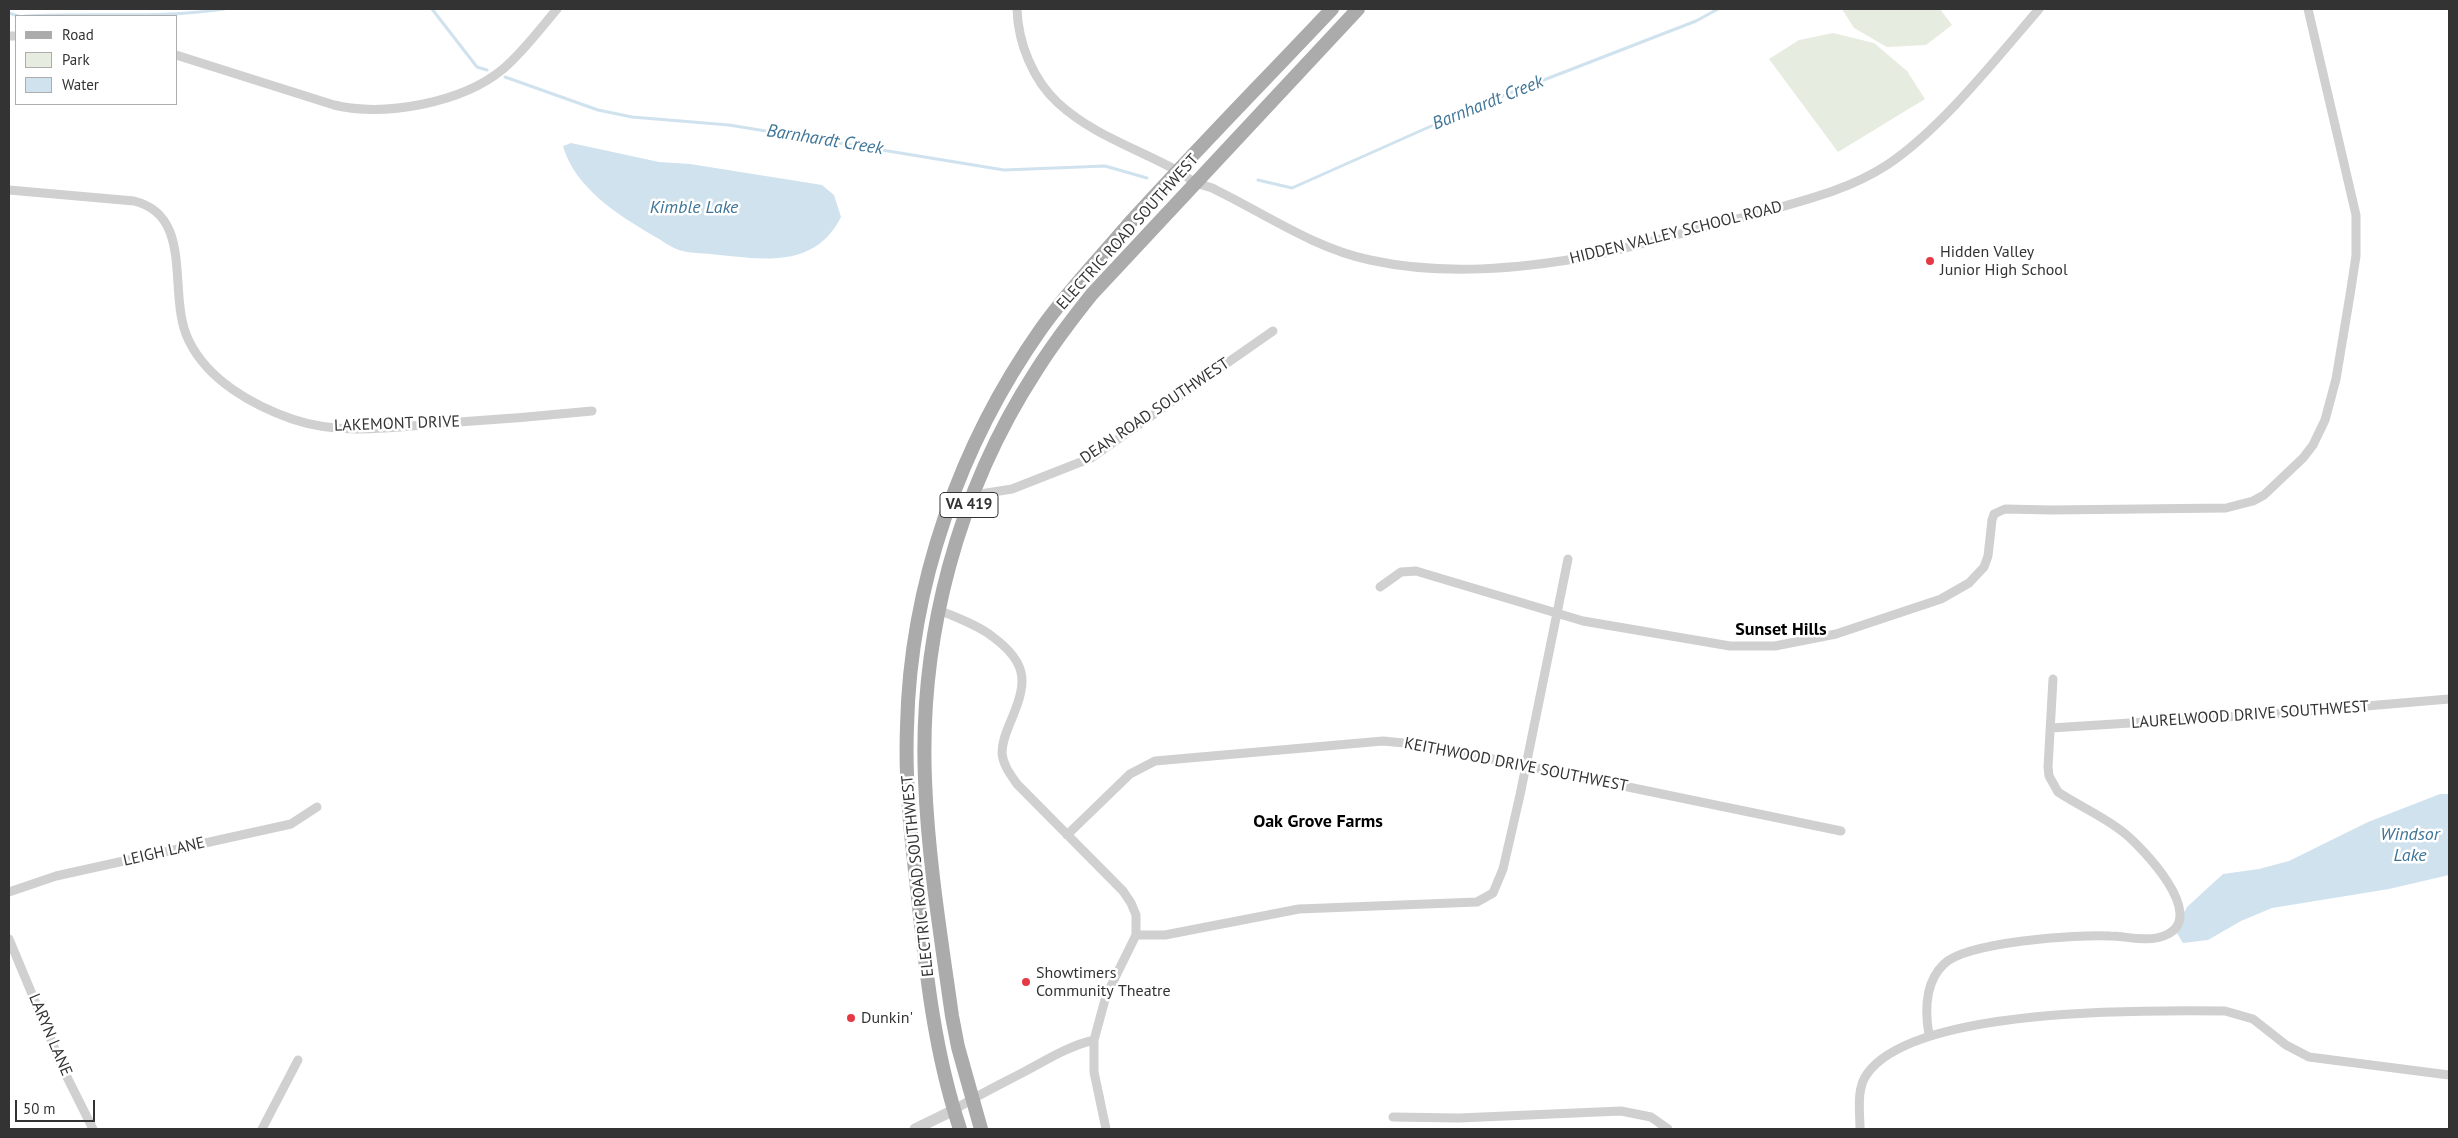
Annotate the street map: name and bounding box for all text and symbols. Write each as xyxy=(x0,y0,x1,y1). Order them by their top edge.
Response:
legend xyxy=(15,15,178,105)
text: Road xyxy=(62,25,94,44)
text: Park xyxy=(62,50,90,69)
water label: Barnhardt Creek xyxy=(1429,71,1547,135)
text: Water xyxy=(62,75,99,94)
water label: Barnhardt Creek xyxy=(765,120,885,160)
street label: ELECTRIC ROAD SOUTHWEST xyxy=(1053,150,1203,314)
water label: Kimble Lake xyxy=(650,197,738,219)
street label: HIDDEN VALLEY SCHOOL ROAD xyxy=(1568,197,1784,269)
place label: Hidden Valley Junior High School xyxy=(1940,242,2068,280)
marker: Hidden Valley Junior High School xyxy=(1924,255,1936,267)
street label: DEAN ROAD SOUTHWEST xyxy=(1077,354,1233,468)
street label: LAKEMONT DRIVE xyxy=(334,412,460,436)
road number: VA 419 xyxy=(940,492,998,518)
district label: Sunset Hills xyxy=(1735,619,1827,641)
street label: LAURELWOOD DRIVE SOUTHWEST xyxy=(2131,697,2369,733)
street label: KEITHWOOD DRIVE SOUTHWEST xyxy=(1403,734,1629,796)
street label: ELECTRIC ROAD SOUTHWEST xyxy=(898,774,938,978)
district label: Oak Grove Farms xyxy=(1253,811,1383,833)
water label: Windsor Lake xyxy=(2380,824,2440,866)
street label: LEIGH LANE xyxy=(121,833,207,871)
place label: Showtimers Community Theatre xyxy=(1036,963,1171,1001)
marker: Showtimers Community Theatre xyxy=(1020,976,1032,988)
street label: LARYN LANE xyxy=(24,991,76,1079)
place label: Dunkin' xyxy=(861,1008,913,1028)
marker: Dunkin' xyxy=(845,1012,857,1024)
scale bar xyxy=(18,1090,98,1122)
text: 50 m xyxy=(23,1099,56,1118)

